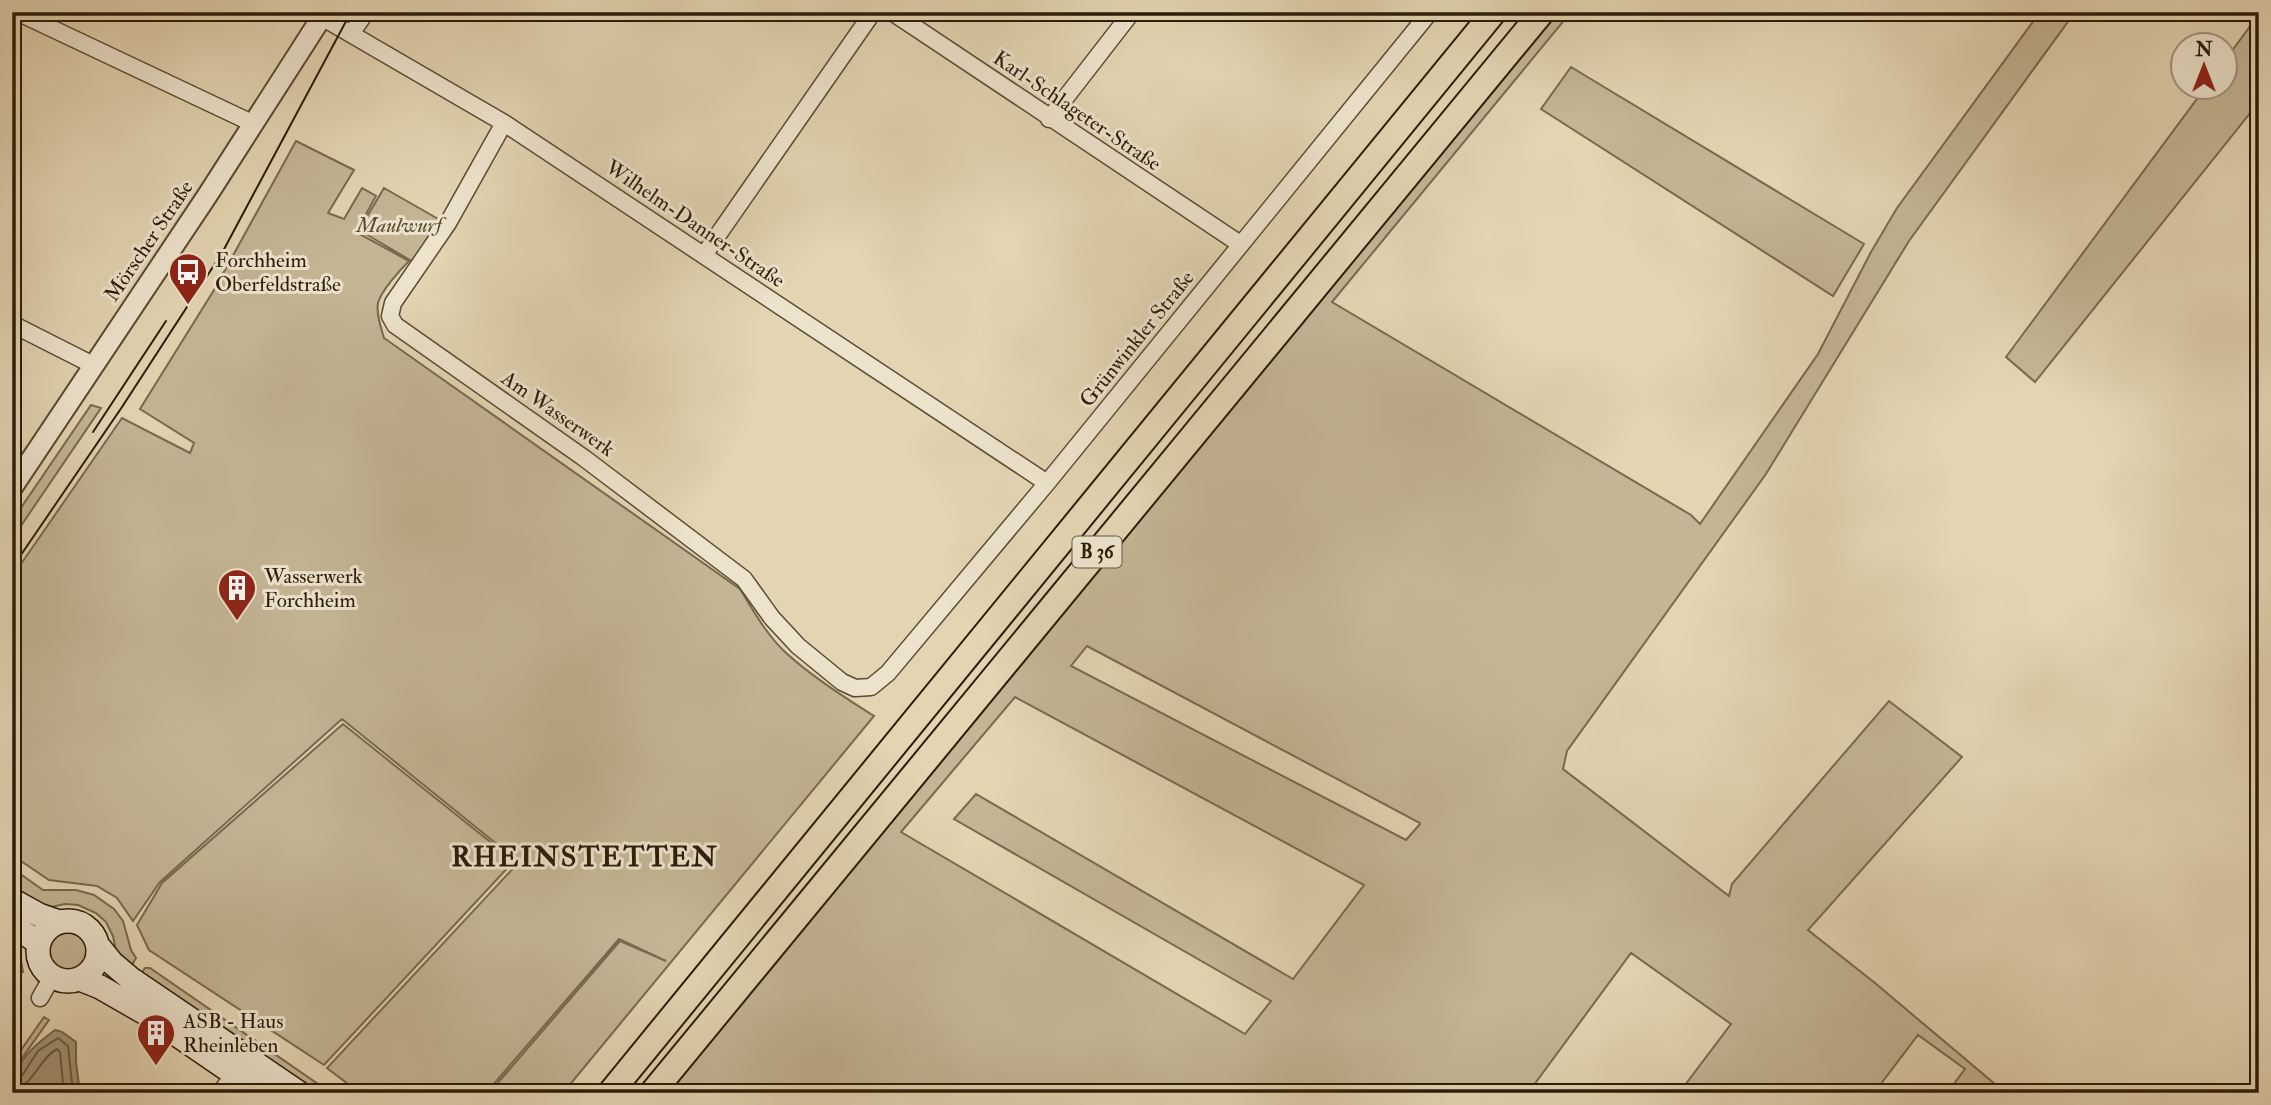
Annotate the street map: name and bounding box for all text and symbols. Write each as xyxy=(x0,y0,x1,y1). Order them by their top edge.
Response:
north arrow xyxy=(2170,32,2240,102)
text: N xyxy=(2194,38,2213,62)
street label: Karl-Schlageter-Straße xyxy=(988,45,1166,177)
street label: Wilhelm-Danner-Straße xyxy=(599,153,790,294)
street label: Mörscher Straße xyxy=(98,175,200,307)
park label: Maulwurf xyxy=(354,212,447,239)
place label: Forchheim Oberfeldstraße xyxy=(215,247,341,298)
bus stop icon: Forchheim Oberfeldstraße xyxy=(167,251,209,306)
street label: Grünwinkler Straße xyxy=(1074,265,1200,413)
street label: Am Wasserwerk xyxy=(495,364,620,463)
road number: B 36 xyxy=(1072,537,1122,568)
place label: Wasserwerk Forchheim xyxy=(263,563,363,614)
building icon: Wasserwerk Forchheim xyxy=(216,567,258,622)
district label: RHEINSTETTEN xyxy=(451,840,719,875)
place label: ASB - Haus Rheinleben xyxy=(182,1008,283,1059)
building icon: ASB - Haus Rheinleben xyxy=(135,1012,177,1067)

